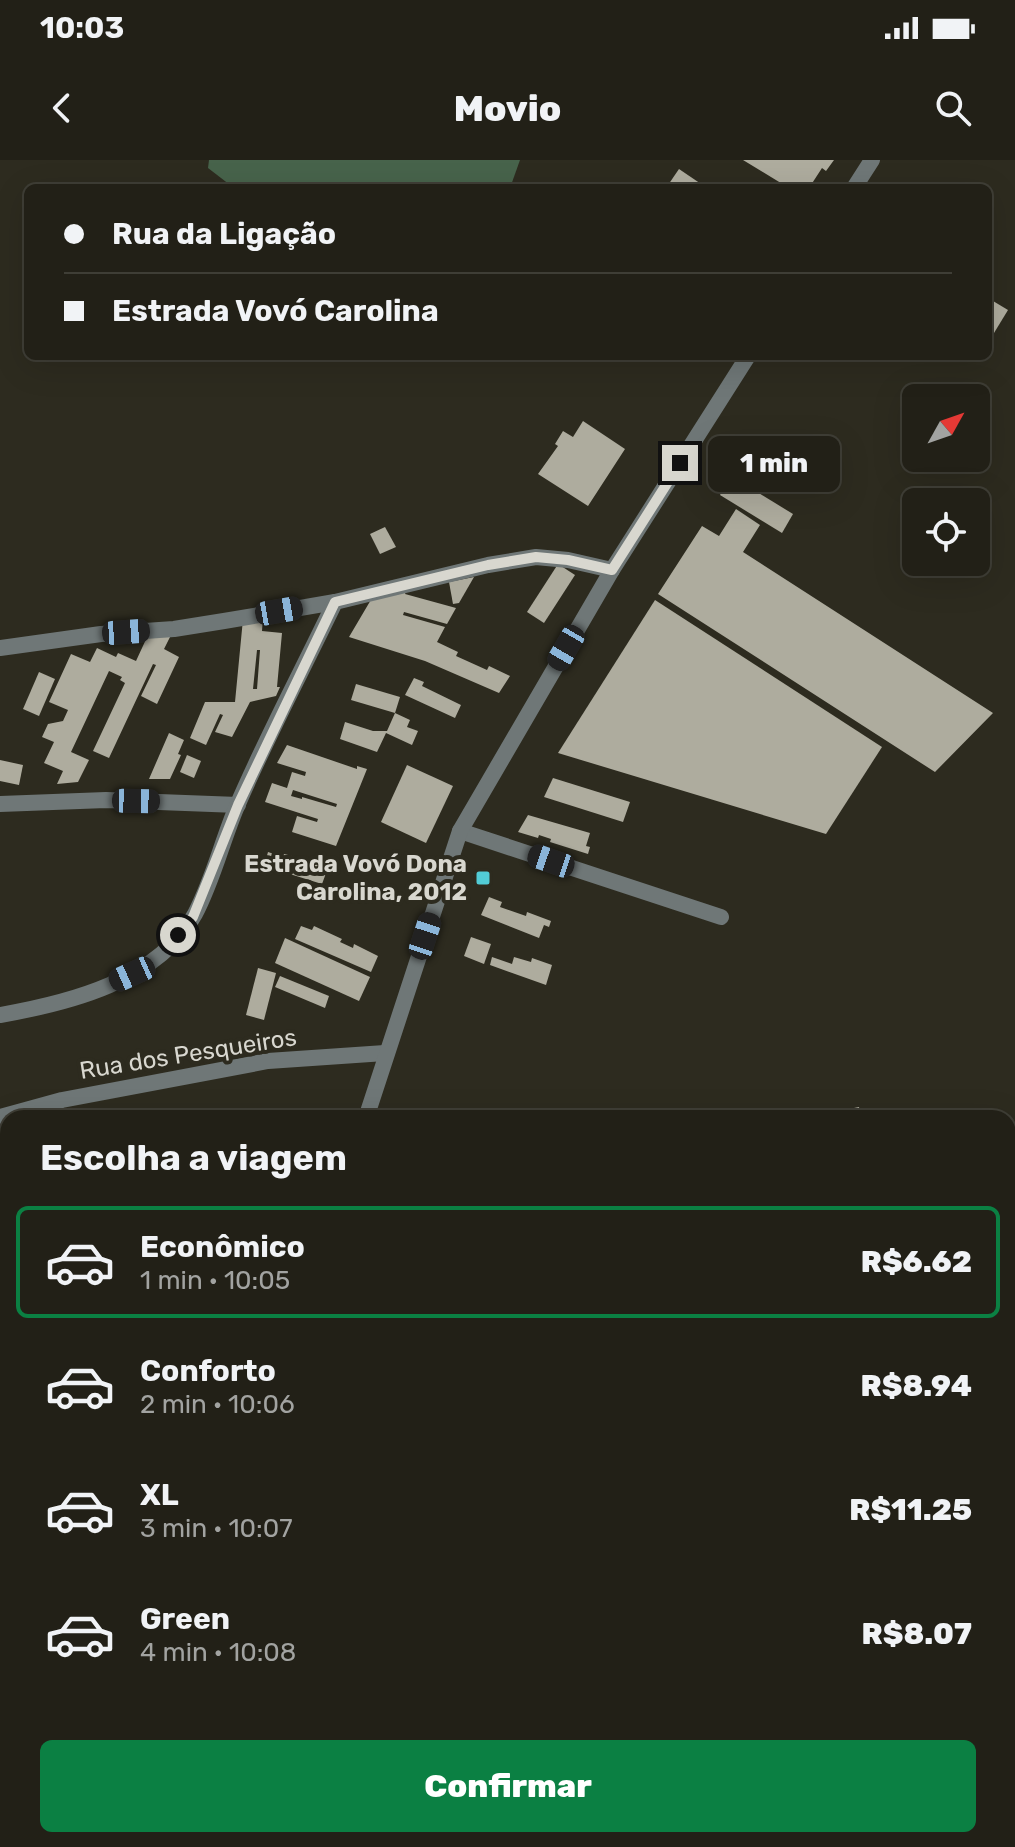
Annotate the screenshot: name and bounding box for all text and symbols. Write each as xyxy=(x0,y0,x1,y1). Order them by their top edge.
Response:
text: 10:03 xyxy=(40,10,124,46)
icon: back xyxy=(40,86,84,130)
icon: search xyxy=(931,86,975,130)
text: Movio xyxy=(454,87,561,130)
text: Rua da Ligação xyxy=(112,216,336,252)
text: Estrada Vovó Carolina xyxy=(112,293,439,329)
north arrow xyxy=(902,384,990,472)
map controls xyxy=(902,384,990,576)
callout: 1 min xyxy=(708,435,840,491)
route end xyxy=(662,445,698,481)
text: 1 min xyxy=(740,448,808,479)
button: locate xyxy=(902,488,990,576)
car xyxy=(253,595,305,627)
car xyxy=(101,618,151,646)
car xyxy=(544,621,588,675)
car xyxy=(112,789,160,813)
car xyxy=(524,842,578,880)
place label: Estrada Vovó Dona Carolina, 2012 xyxy=(244,850,467,906)
marker: Estrada Vovó Dona Carolina, 2012 xyxy=(474,869,492,887)
car xyxy=(406,909,444,963)
route start xyxy=(160,917,196,953)
car xyxy=(105,953,159,995)
street label: Rua dos Pesqueiros xyxy=(78,1023,298,1085)
text: Escolha a viagem xyxy=(40,1136,347,1179)
icon: car xyxy=(44,1226,116,1298)
text: Econômico xyxy=(140,1229,305,1265)
text: R$6.62 xyxy=(861,1244,972,1280)
text: 1 min · 10:05 xyxy=(140,1265,290,1296)
icon: car xyxy=(44,1350,116,1422)
text: Conforto xyxy=(140,1353,276,1389)
text: R$8.94 xyxy=(861,1368,972,1404)
text: 2 min · 10:06 xyxy=(140,1389,295,1420)
icon: car xyxy=(44,1474,116,1546)
text: XL xyxy=(140,1477,179,1513)
text: R$11.25 xyxy=(849,1492,972,1528)
text: 3 min · 10:07 xyxy=(140,1513,293,1544)
icon: car xyxy=(44,1598,116,1670)
text: Green xyxy=(140,1601,230,1637)
text: R$8.07 xyxy=(862,1616,972,1652)
text: 4 min · 10:08 xyxy=(140,1637,296,1668)
button: Confirmar xyxy=(40,1740,976,1832)

